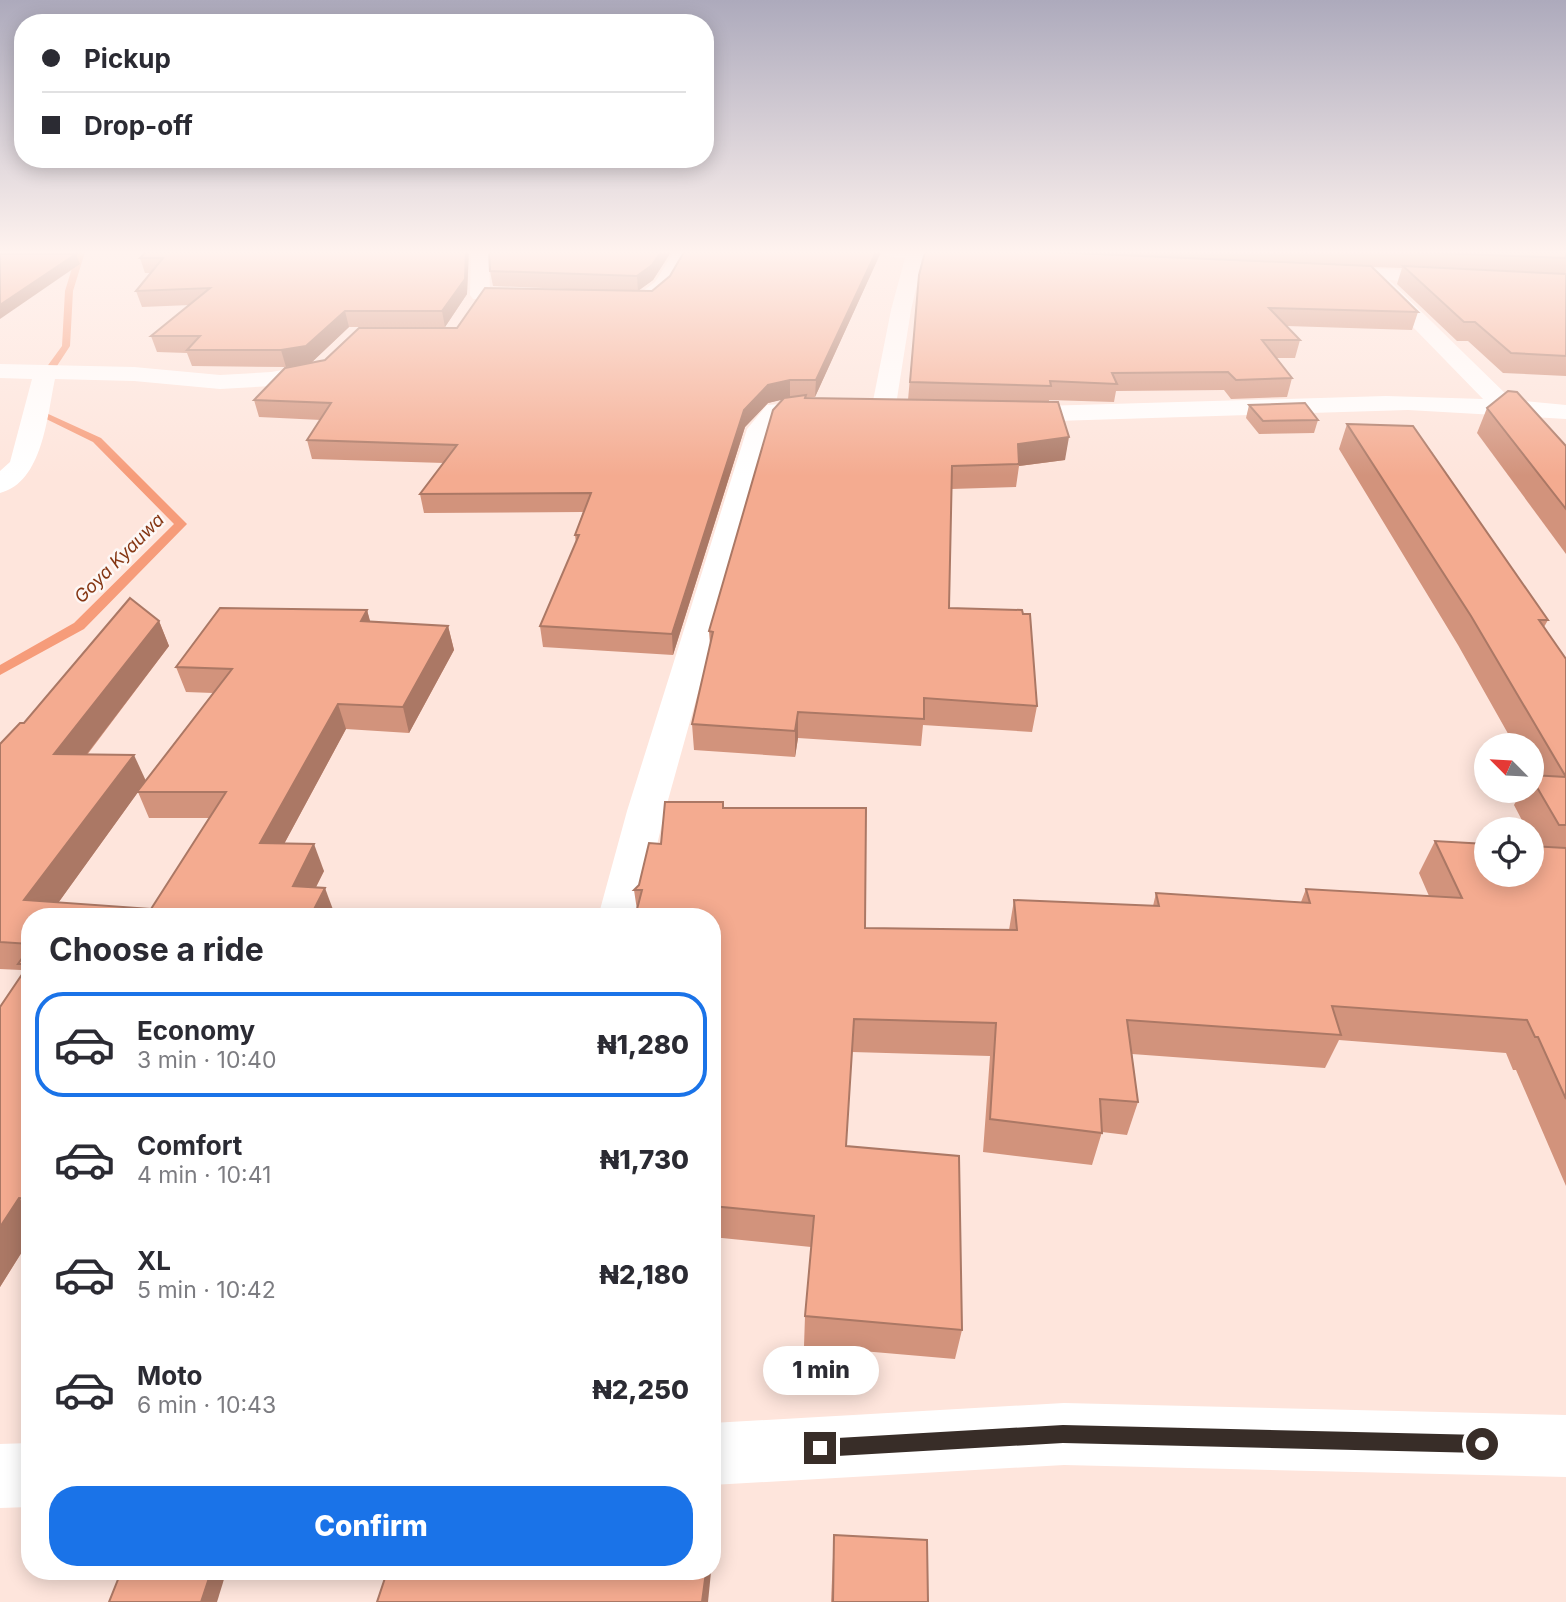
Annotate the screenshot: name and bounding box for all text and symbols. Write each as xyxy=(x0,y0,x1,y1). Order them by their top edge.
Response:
text: Pickup xyxy=(84,43,171,74)
text: Drop-off xyxy=(84,110,193,141)
water label: Goya Kyauwa xyxy=(70,509,168,607)
north arrow xyxy=(1474,733,1544,803)
map controls xyxy=(1474,733,1544,887)
button: locate xyxy=(1474,817,1544,887)
text: Choose a ride xyxy=(49,930,264,969)
icon: car xyxy=(53,1013,116,1076)
text: Economy xyxy=(137,1015,255,1046)
text: ₦1,280 xyxy=(597,1029,689,1060)
text: 3 min · 10:40 xyxy=(137,1046,276,1074)
icon: car xyxy=(53,1128,116,1191)
text: Comfort xyxy=(137,1130,242,1161)
text: ₦1,730 xyxy=(600,1144,689,1175)
text: 4 min · 10:41 xyxy=(137,1161,271,1189)
icon: car xyxy=(53,1243,116,1306)
text: XL xyxy=(137,1245,171,1276)
text: ₦2,180 xyxy=(599,1259,689,1290)
text: 5 min · 10:42 xyxy=(137,1276,276,1304)
callout: 1 min xyxy=(762,1346,878,1396)
text: 1 min xyxy=(792,1356,850,1384)
icon: car xyxy=(53,1358,116,1421)
text: Moto xyxy=(137,1360,202,1391)
text: ₦2,250 xyxy=(592,1374,689,1405)
text: 6 min · 10:43 xyxy=(137,1391,276,1419)
route start xyxy=(1466,1428,1498,1460)
route end xyxy=(804,1432,836,1464)
button: Confirm xyxy=(49,1486,693,1566)

